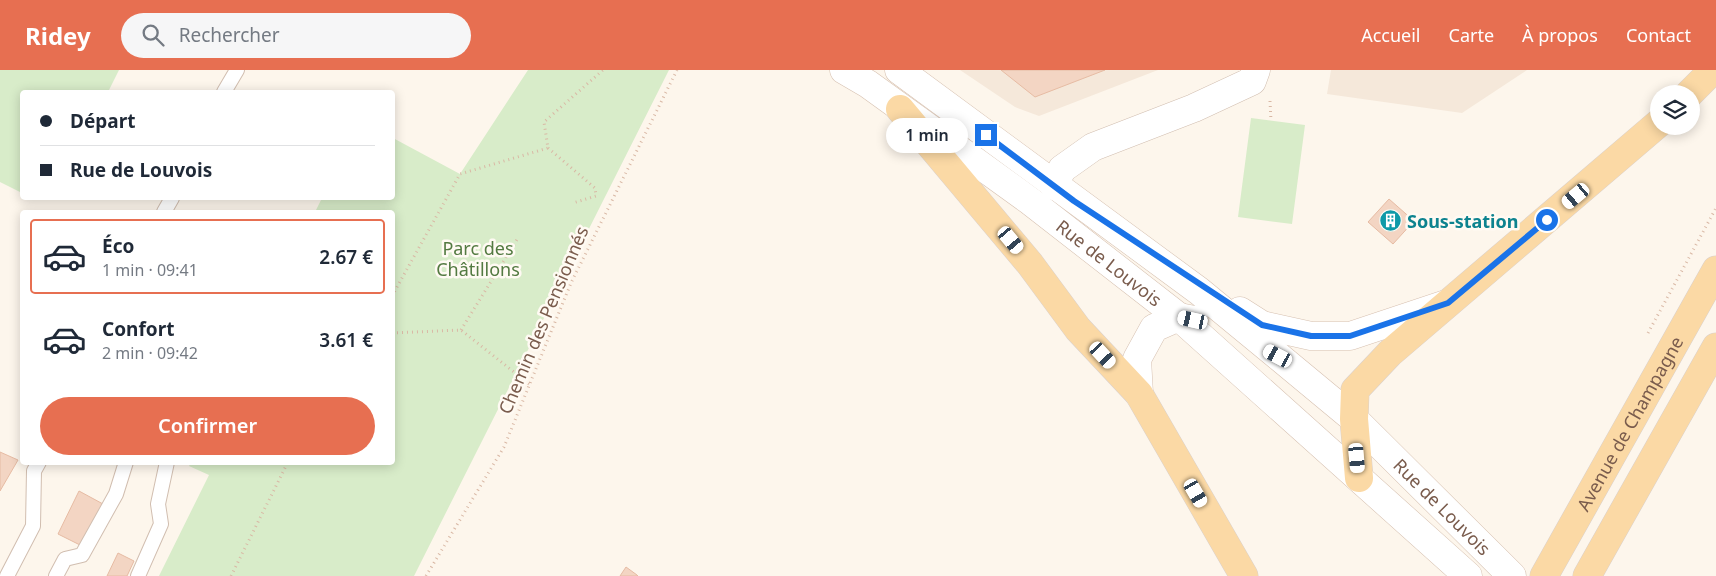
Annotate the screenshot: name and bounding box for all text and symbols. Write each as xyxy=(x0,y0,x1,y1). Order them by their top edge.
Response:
search box xyxy=(121,13,471,58)
text: Ridey xyxy=(25,19,91,52)
icon: search xyxy=(139,21,167,49)
text: Rechercher xyxy=(179,22,280,48)
text: Accueil xyxy=(1361,23,1421,47)
text: Carte xyxy=(1449,23,1494,47)
text: À propos xyxy=(1522,23,1598,47)
text: Contact xyxy=(1626,23,1691,47)
map controls xyxy=(1650,85,1700,135)
button: layers xyxy=(1650,85,1700,135)
text: Départ xyxy=(70,108,135,134)
callout: 1 min xyxy=(886,118,968,152)
text: 1 min xyxy=(905,124,949,146)
route end xyxy=(975,124,997,146)
text: Rue de Louvois xyxy=(70,157,212,183)
car xyxy=(1559,181,1592,211)
building icon: Sous-station xyxy=(1379,209,1403,233)
place label: Sous-station xyxy=(1407,209,1518,233)
route start xyxy=(1536,209,1558,231)
street label: Rue de Louvois xyxy=(1051,214,1167,311)
street label: Chemin des Pensionnés xyxy=(493,222,593,418)
car xyxy=(995,224,1026,256)
text: Éco xyxy=(102,233,134,259)
icon: car xyxy=(42,234,87,279)
park label: Parc des Châtillons xyxy=(436,236,520,281)
text: 2.67 € xyxy=(319,244,373,270)
text: 1 min · 09:41 xyxy=(102,259,198,281)
car xyxy=(1176,309,1209,331)
text: Confort xyxy=(102,316,174,342)
icon: car xyxy=(42,317,87,362)
text: 3.61 € xyxy=(319,327,373,353)
street label: Avenue de Champagne xyxy=(1571,332,1688,515)
car xyxy=(1087,339,1118,371)
text: 2 min · 09:42 xyxy=(102,342,198,364)
car xyxy=(1261,342,1294,370)
button: Confirmer xyxy=(40,397,375,455)
car xyxy=(1348,442,1365,474)
street label: Rue de Louvois xyxy=(1388,453,1496,560)
car xyxy=(1182,476,1209,510)

